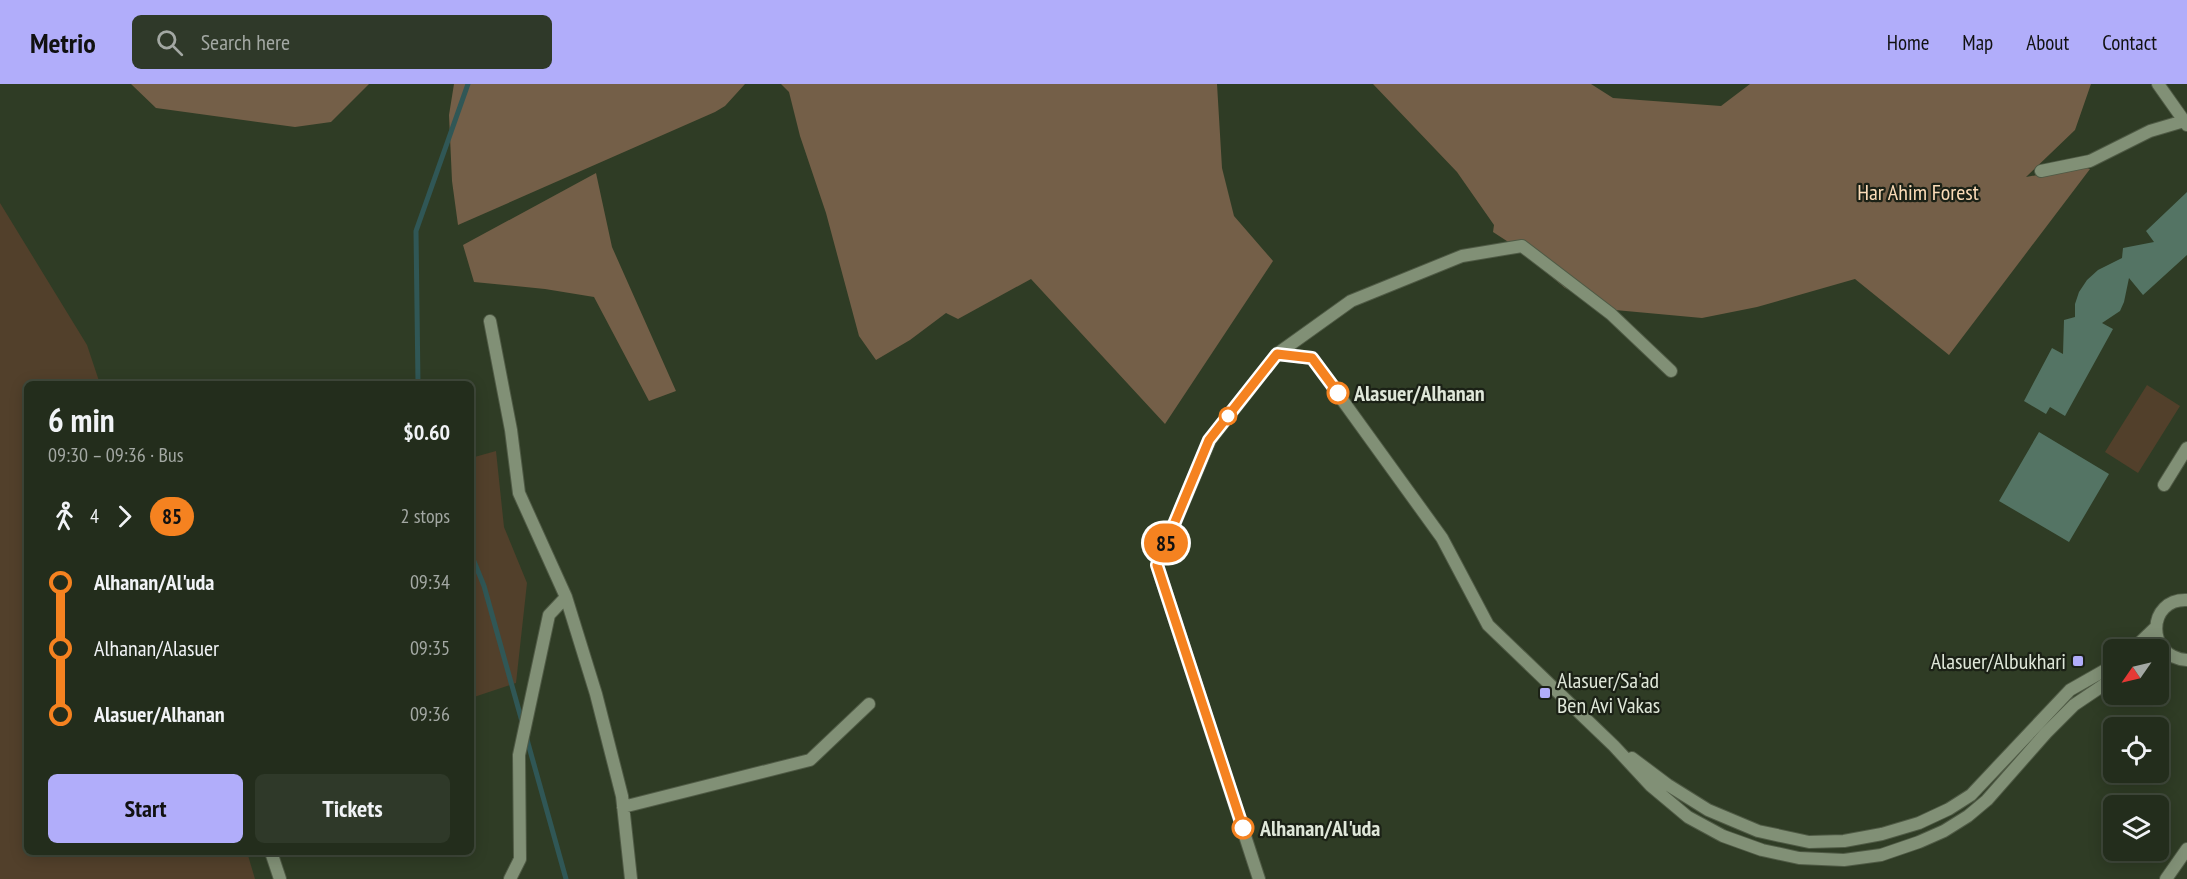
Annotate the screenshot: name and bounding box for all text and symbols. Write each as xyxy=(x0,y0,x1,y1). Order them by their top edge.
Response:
search box xyxy=(132,15,552,69)
text: Metrio xyxy=(30,24,96,61)
icon: search xyxy=(153,26,186,59)
text: Search here xyxy=(201,28,290,56)
text: Home xyxy=(1887,29,1929,56)
text: Map xyxy=(1962,29,1993,56)
text: About xyxy=(2026,29,2069,56)
text: Contact xyxy=(2102,29,2157,56)
park label: Har Ahim Forest xyxy=(1857,178,1979,206)
place label: Alasuer/Alhanan xyxy=(1353,379,1485,407)
marker: Alasuer/Alhanan xyxy=(1327,382,1349,404)
text: 6 min xyxy=(48,398,115,441)
unlabelled marker xyxy=(1219,407,1237,425)
text: $0.60 xyxy=(403,418,450,446)
text: 09:30 – 09:36 · Bus xyxy=(48,442,183,468)
icon: walk xyxy=(48,500,81,533)
icon: forward xyxy=(108,500,141,533)
text: 4 xyxy=(90,503,99,529)
text: 85 xyxy=(162,503,182,530)
text: 2 stops xyxy=(401,503,450,529)
line badge: 85 xyxy=(1139,524,1193,562)
text: 85 xyxy=(1156,530,1176,557)
text: Alhanan/Al'uda xyxy=(94,568,214,596)
text: 09:34 xyxy=(410,569,450,595)
text: Alhanan/Alasuer xyxy=(94,634,219,662)
text: 09:35 xyxy=(410,635,450,661)
north arrow xyxy=(2103,639,2169,705)
map controls xyxy=(2103,639,2169,861)
place label: Alasuer/Albukhari xyxy=(1931,647,2066,675)
marker: Alasuer/Albukhari xyxy=(2071,654,2085,668)
place label: Alasuer/Sa'ad Ben Avi Vakas xyxy=(1557,666,1660,719)
marker: Alasuer/Sa'ad Ben Avi Vakas xyxy=(1538,686,1552,700)
text: Alasuer/Alhanan xyxy=(94,700,225,728)
text: 09:36 xyxy=(410,701,450,727)
button: locate xyxy=(2103,717,2169,783)
button: Start xyxy=(48,774,243,843)
button: Tickets xyxy=(255,774,450,843)
button: layers xyxy=(2103,795,2169,861)
place label: Alhanan/Al'uda xyxy=(1259,814,1380,842)
marker: Alhanan/Al'uda xyxy=(1232,817,1254,839)

